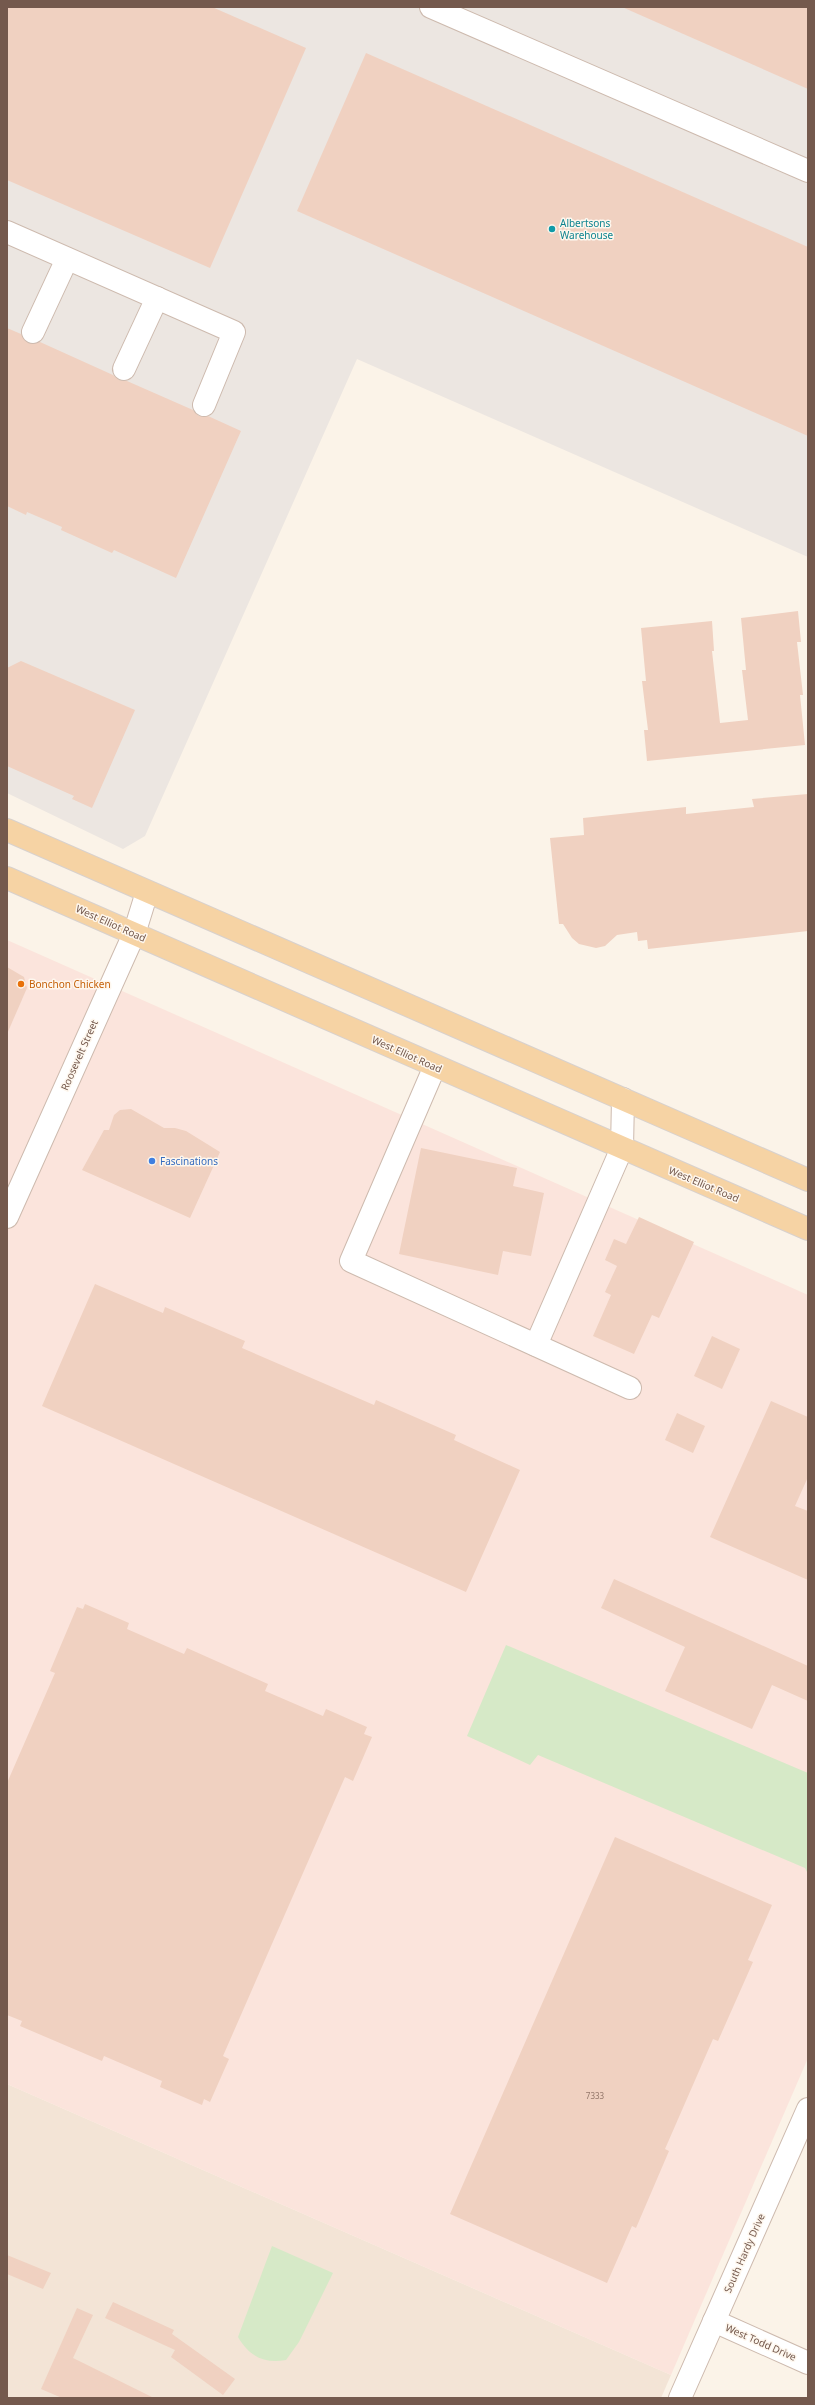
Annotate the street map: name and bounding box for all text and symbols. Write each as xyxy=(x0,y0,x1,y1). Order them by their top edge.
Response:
place label: Albertsons Warehouse xyxy=(560,216,613,242)
marker: Albertsons Warehouse xyxy=(547,224,557,234)
street label: West Elliot Road xyxy=(74,901,148,945)
place label: Bonchon Chicken xyxy=(29,977,111,991)
marker: Bonchon Chicken xyxy=(16,979,26,989)
street label: Roosevelt Street xyxy=(57,1017,101,1093)
street label: West Elliot Road xyxy=(370,1032,444,1076)
place label: Fascinations xyxy=(160,1154,218,1168)
marker: Fascinations xyxy=(147,1156,157,1166)
street label: West Elliot Road xyxy=(667,1163,741,1205)
house number: 7333 xyxy=(586,2090,605,2101)
street label: South Hardy Drive xyxy=(720,2211,768,2295)
street label: West Todd Drive xyxy=(723,2320,799,2364)

